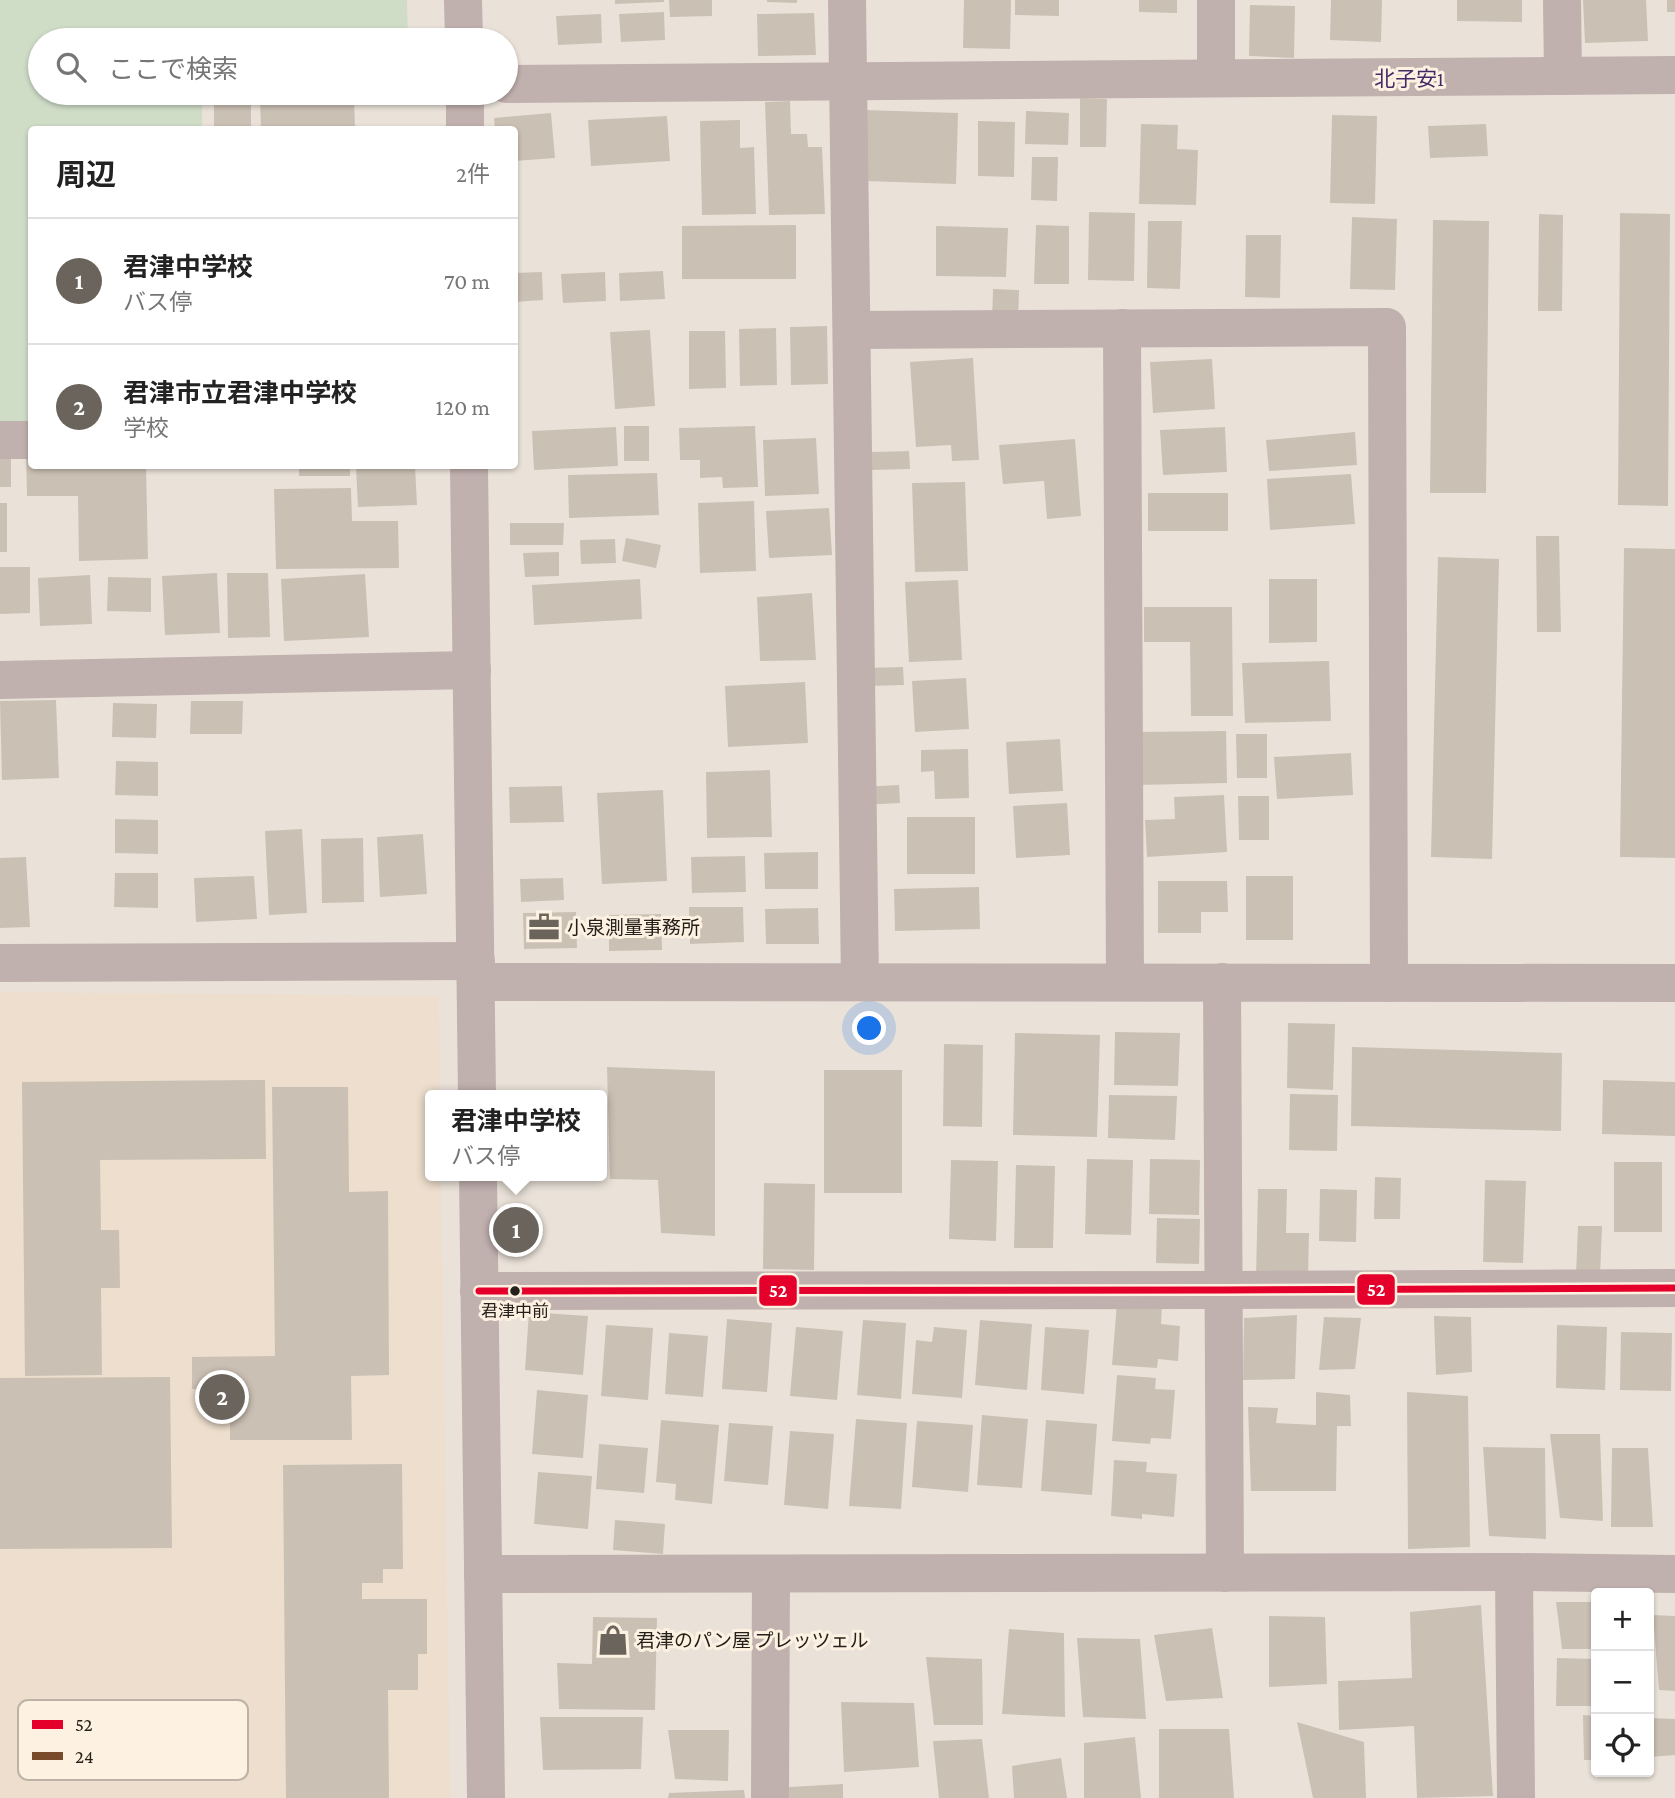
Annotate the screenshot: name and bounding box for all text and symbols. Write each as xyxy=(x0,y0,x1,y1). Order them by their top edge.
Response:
search box xyxy=(28,28,518,105)
icon: search xyxy=(52,48,90,86)
text: ここで検索 xyxy=(108,55,238,84)
district label: 北子安1 xyxy=(1374,67,1444,91)
text: 周辺 xyxy=(56,158,116,191)
text: 2件 xyxy=(456,161,490,187)
text: 君津中学校 xyxy=(123,253,253,282)
text: 1 xyxy=(75,268,83,294)
text: 70 m xyxy=(444,268,490,294)
text: バス停 xyxy=(123,289,192,315)
text: 君津市立君津中学校 xyxy=(123,379,357,408)
text: 2 xyxy=(73,394,85,420)
text: 120 m xyxy=(436,394,490,420)
text: 学校 xyxy=(123,415,169,441)
office icon: 小泉測量事務所 xyxy=(527,910,561,944)
place label: 小泉測量事務所 xyxy=(567,917,700,938)
your location xyxy=(852,1011,886,1045)
popup xyxy=(425,1090,607,1181)
text: 君津中学校 xyxy=(451,1107,581,1136)
text: バス停 xyxy=(451,1143,520,1169)
pin: 1 xyxy=(493,1204,539,1256)
line badge: 52 xyxy=(1356,1273,1396,1306)
line badge: 52 xyxy=(758,1274,798,1307)
text: 52 xyxy=(1367,1279,1386,1300)
text: 52 xyxy=(769,1280,788,1301)
marker: 君津中前 xyxy=(508,1284,522,1298)
place label: 君津中前 xyxy=(481,1302,549,1321)
pin: 2 xyxy=(199,1371,245,1423)
map controls xyxy=(1591,1588,1654,1777)
button: + xyxy=(1591,1588,1654,1651)
shop icon: 君津のパン屋 プレッツェル xyxy=(596,1623,630,1657)
place label: 君津のパン屋 プレッツェル xyxy=(636,1630,869,1651)
button: − xyxy=(1591,1651,1654,1714)
legend xyxy=(18,1700,248,1780)
text: 52 xyxy=(75,1714,93,1735)
button: locate xyxy=(1591,1714,1654,1777)
text: 24 xyxy=(75,1746,94,1767)

